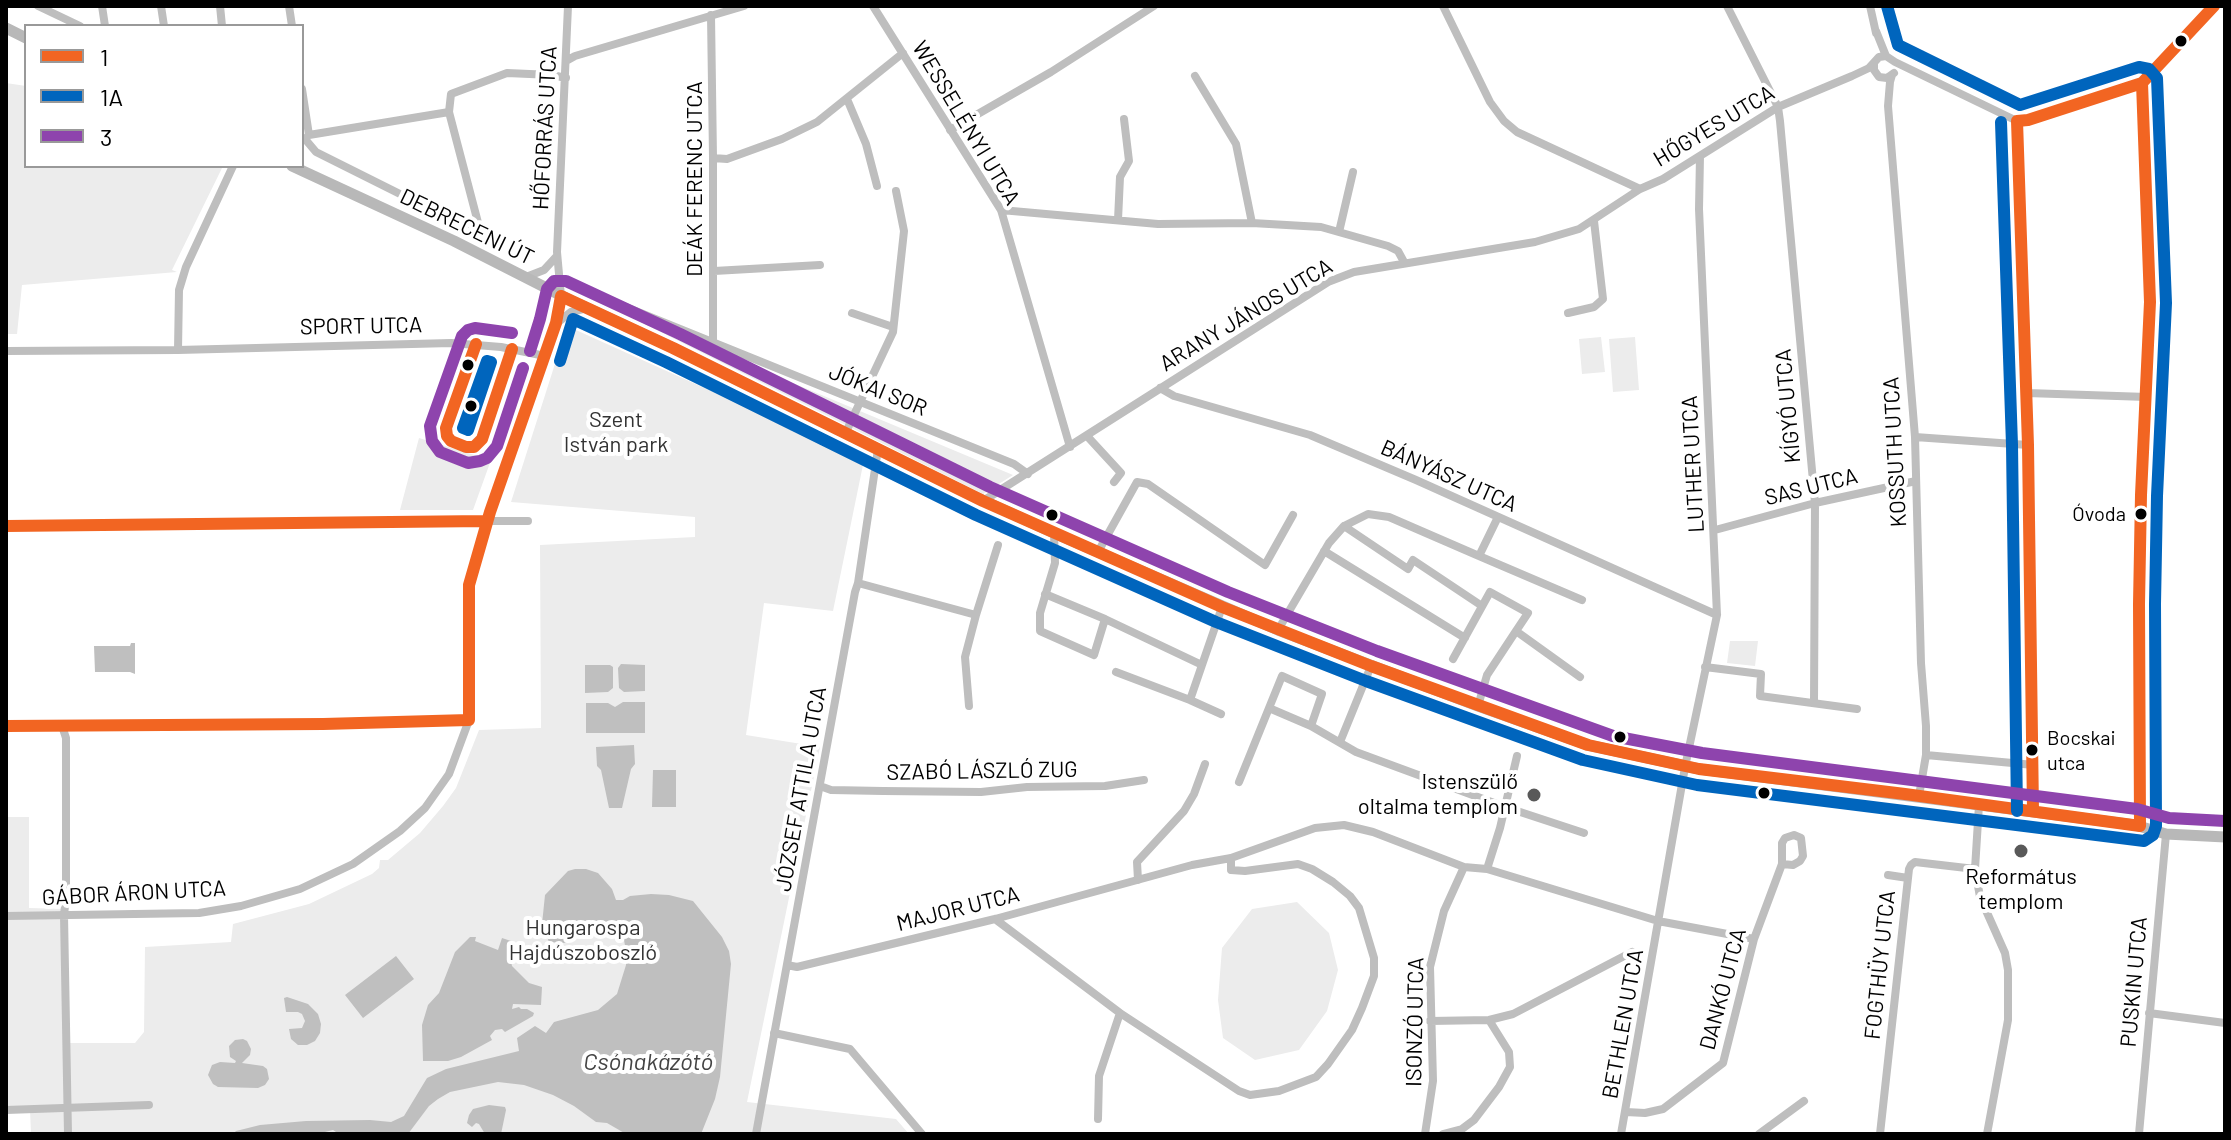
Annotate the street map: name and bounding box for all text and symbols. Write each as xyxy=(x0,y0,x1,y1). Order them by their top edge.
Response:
legend xyxy=(24,24,304,168)
unlabelled marker xyxy=(2173,33,2189,49)
street label: WESSELÉNYI UTCA xyxy=(907,36,1025,210)
text: 1 xyxy=(100,42,108,71)
street label: HŐFORRÁS UTCA xyxy=(528,45,562,211)
street label: HŐGYES UTCA xyxy=(1649,80,1779,172)
street label: DEÁK FERENC UTCA xyxy=(682,81,708,277)
text: 1A xyxy=(100,82,123,111)
text: 3 xyxy=(100,122,112,151)
street label: DEBRECENI ÚT xyxy=(396,183,538,271)
street label: ARANY JÁNOS UTCA xyxy=(1155,253,1337,377)
street label: SPORT UTCA xyxy=(300,312,422,340)
street label: KÍGYÓ UTCA xyxy=(1770,348,1806,464)
unlabelled marker xyxy=(460,357,476,373)
street label: JÓKAI SOR xyxy=(825,358,931,422)
street label: KOSSUTH UTCA xyxy=(1878,376,1912,528)
street label: LUTHER UTCA xyxy=(1676,395,1710,533)
unlabelled marker xyxy=(463,398,479,414)
park label: Szent István park xyxy=(564,407,668,458)
street label: BÁNYÁSZ UTCA xyxy=(1377,434,1521,518)
street label: SAS UTCA xyxy=(1762,463,1860,511)
place label: Óvoda xyxy=(2072,502,2126,526)
marker: Óvoda xyxy=(2133,506,2149,522)
unlabelled marker xyxy=(1044,507,1060,523)
street label: JÓZSEF ATTILA UTCA xyxy=(770,685,832,893)
place label: Bocskai utca xyxy=(2047,726,2116,773)
unlabelled marker xyxy=(1612,729,1628,745)
marker: Bocskai utca xyxy=(2024,742,2040,758)
street label: SZABÓ LÁSZLÓ ZUG xyxy=(886,756,1078,786)
place label: Istenszülő oltalma templom xyxy=(1358,769,1518,820)
unlabelled marker xyxy=(1756,785,1772,801)
marker: Istenszülő oltalma templom xyxy=(1525,786,1543,804)
marker: Református templom xyxy=(2012,842,2030,860)
place label: Református templom xyxy=(1965,864,2077,916)
street label: GÁBOR ÁRON UTCA xyxy=(41,875,227,911)
street label: MAJOR UTCA xyxy=(894,881,1022,937)
street label: FOGTHÜY UTCA xyxy=(1859,889,1901,1041)
park label: Hungarospa Hajdúszoboszló xyxy=(509,915,657,966)
street label: PUSKIN UTCA xyxy=(2115,916,2153,1048)
street label: DANKÓ UTCA xyxy=(1694,925,1752,1053)
street label: BETHLEN UTCA xyxy=(1597,947,1649,1101)
street label: ISONZÓ UTCA xyxy=(1401,957,1429,1087)
water label: Csónakázótó xyxy=(583,1048,713,1076)

